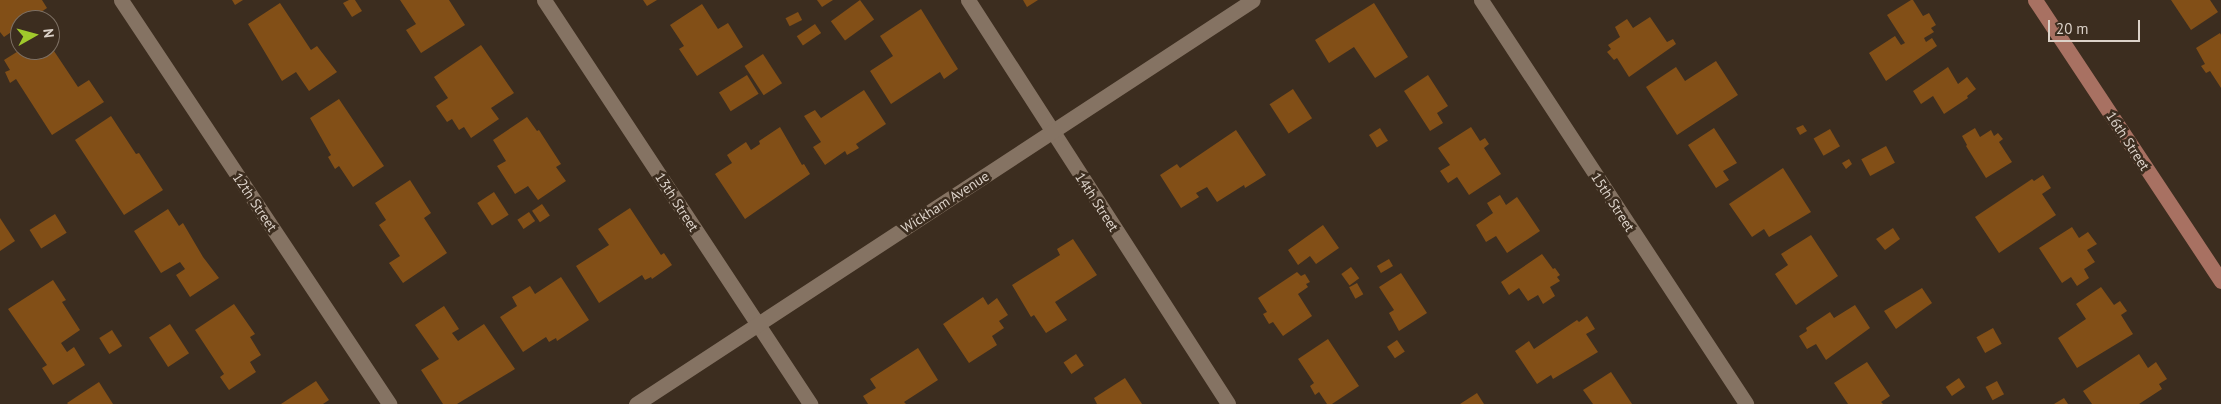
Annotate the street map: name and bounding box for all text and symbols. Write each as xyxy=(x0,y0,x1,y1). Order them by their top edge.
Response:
north arrow xyxy=(10,10,60,60)
scale bar xyxy=(2051,10,2144,42)
text: 20 m xyxy=(2056,19,2089,38)
text: N xyxy=(39,28,58,39)
street label: 16th Street xyxy=(2103,108,2153,174)
street label: Wickham Avenue xyxy=(898,167,992,237)
street label: 12th Street xyxy=(229,169,281,235)
street label: 13th Street xyxy=(652,169,702,235)
street label: 14th Street xyxy=(1072,169,1122,235)
street label: 15th Street xyxy=(1588,169,1638,235)

